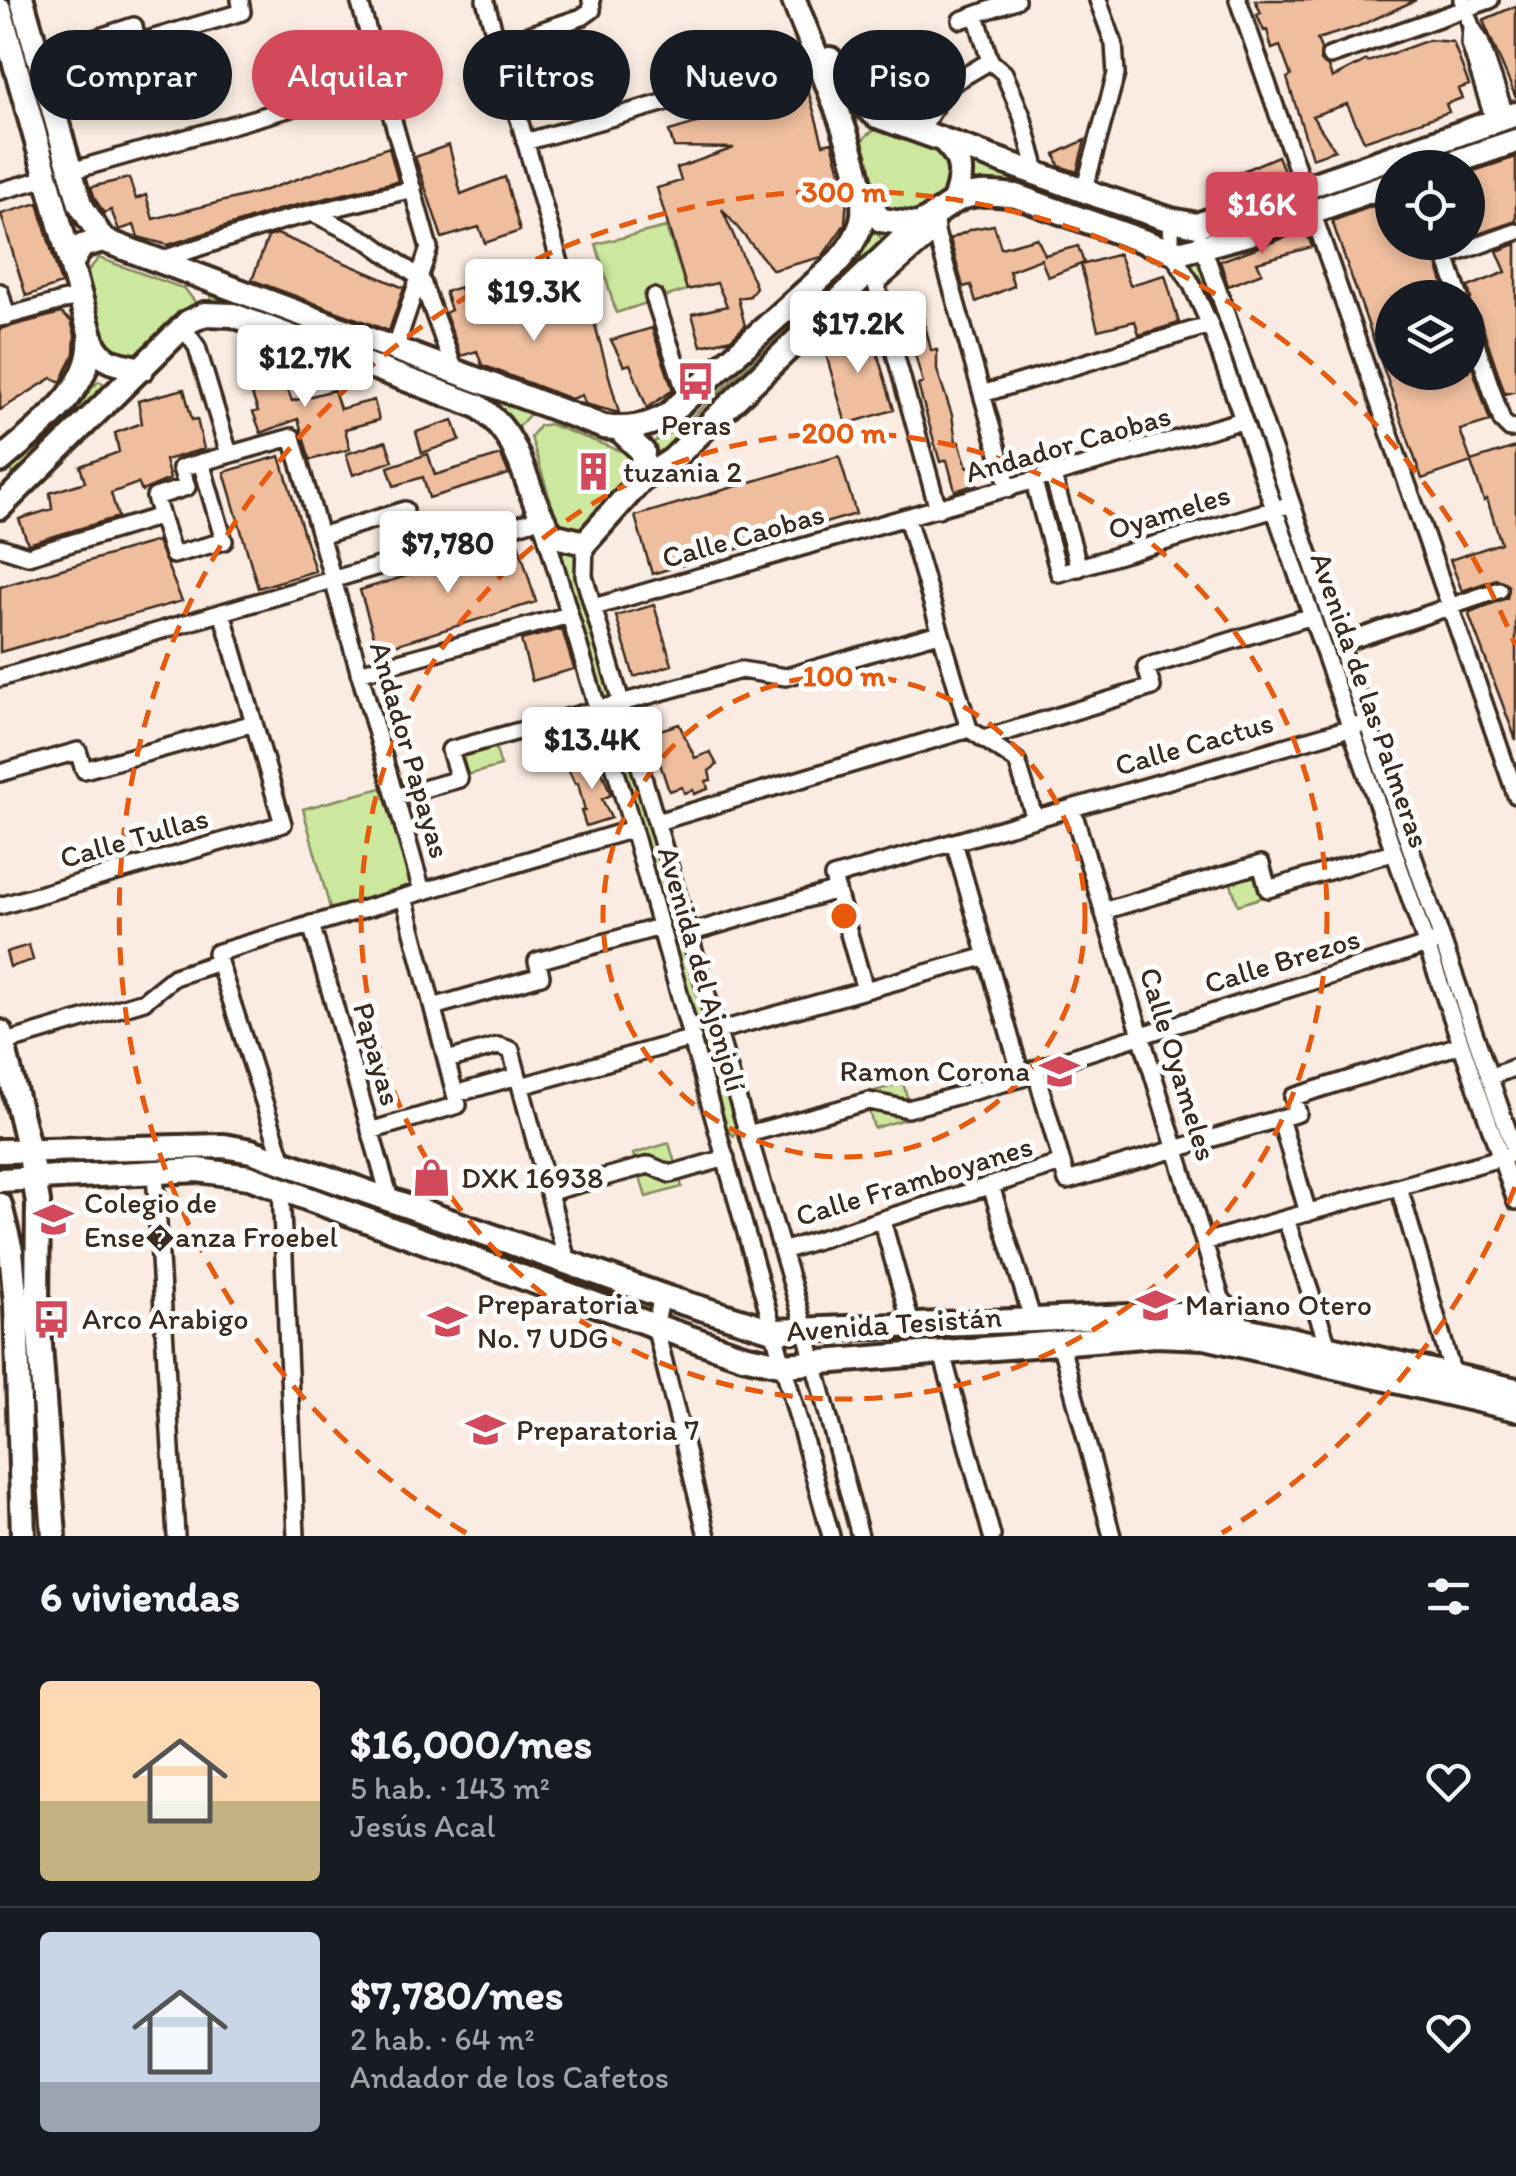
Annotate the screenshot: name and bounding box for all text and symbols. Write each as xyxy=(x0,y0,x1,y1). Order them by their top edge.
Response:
chip: Comprar xyxy=(30,30,232,120)
chip: Alquilar xyxy=(252,30,443,120)
chip: Filtros xyxy=(463,30,630,120)
chip: Nuevo xyxy=(650,30,813,120)
chip: Piso xyxy=(833,30,966,120)
map controls xyxy=(1375,150,1485,390)
button: locate xyxy=(1375,150,1485,260)
pin: $16K xyxy=(1203,172,1321,257)
text: 300 m xyxy=(801,173,887,210)
text: $16K xyxy=(1228,185,1296,223)
pin: $19.3K xyxy=(453,259,615,344)
text: $19.3K xyxy=(487,272,581,310)
button: layers xyxy=(1375,280,1485,390)
pin: $17.2K xyxy=(777,291,939,376)
text: $17.2K xyxy=(812,304,904,342)
pin: $12.7K xyxy=(224,325,386,410)
text: $12.7K xyxy=(259,338,351,376)
bus stop icon: Peras xyxy=(675,360,717,402)
street label: Andador Caobas xyxy=(961,396,1175,491)
place label: Peras xyxy=(661,406,731,443)
text: 200 m xyxy=(802,414,887,451)
building icon: tuzania 2 xyxy=(572,451,614,493)
place label: tuzania 2 xyxy=(623,453,742,490)
street label: Oyameles xyxy=(1103,475,1234,548)
street label: Calle Caobas xyxy=(658,495,828,576)
pin: $7,780 xyxy=(367,511,529,596)
text: $7,780 xyxy=(402,524,494,562)
street label: Avenida de las Palmeras xyxy=(1303,547,1438,852)
street label: Andador Papayas xyxy=(362,637,459,862)
text: 100 m xyxy=(803,657,886,694)
street label: Calle Cactus xyxy=(1110,703,1277,784)
pin: $13.4K xyxy=(511,707,673,792)
text: $13.4K xyxy=(544,720,640,758)
street label: Calle Tullas xyxy=(56,799,212,876)
street label: Avenida del Ajonjolí xyxy=(650,842,755,1096)
centre of rings xyxy=(826,898,862,934)
street label: Calle Brezos xyxy=(1200,919,1364,1002)
street label: Calle Oyameles xyxy=(1132,963,1225,1165)
street label: Papayas xyxy=(345,998,410,1110)
school or university icon: Ramon Corona xyxy=(1039,1050,1081,1092)
place label: Ramon Corona xyxy=(840,1052,1030,1089)
street label: Calle Framboyanes xyxy=(791,1127,1037,1234)
shop icon: DXK 16938 xyxy=(410,1157,452,1199)
place label: DXK 16938 xyxy=(461,1159,603,1196)
place label: Colegio de Ense�anza Froebel xyxy=(84,1184,338,1255)
school or university icon: Colegio de Ense�anza Froebel xyxy=(33,1199,75,1241)
school or university icon: Mariano Otero xyxy=(1134,1284,1176,1326)
place label: Preparatoria No. 7 UDG xyxy=(477,1285,639,1356)
place label: Mariano Otero xyxy=(1185,1286,1372,1323)
bus stop icon: Arco Arabigo xyxy=(31,1298,73,1340)
street label: Avenida Tesistán xyxy=(785,1298,1003,1349)
place label: Arco Arabigo xyxy=(82,1300,249,1337)
school or university icon: Preparatoria No. 7 UDG xyxy=(426,1300,468,1342)
school or university icon: Preparatoria 7 xyxy=(465,1409,507,1451)
place label: Preparatoria 7 xyxy=(516,1411,699,1448)
icon: filters xyxy=(1421,1569,1476,1624)
text: 6 viviendas xyxy=(40,1571,240,1622)
text: $16,000/mes xyxy=(350,1718,592,1769)
icon: home xyxy=(120,1721,240,1841)
icon: heart xyxy=(1421,1754,1476,1809)
text: 5 hab. · 143 m² xyxy=(350,1769,550,1807)
text: Jesús Acal xyxy=(350,1807,496,1845)
text: $7,780/mes xyxy=(350,1969,564,2020)
icon: home xyxy=(120,1972,240,2092)
icon: heart xyxy=(1421,2005,1476,2060)
text: 2 hab. · 64 m² xyxy=(350,2020,535,2058)
text: Andador de los Cafetos xyxy=(350,2058,669,2096)

